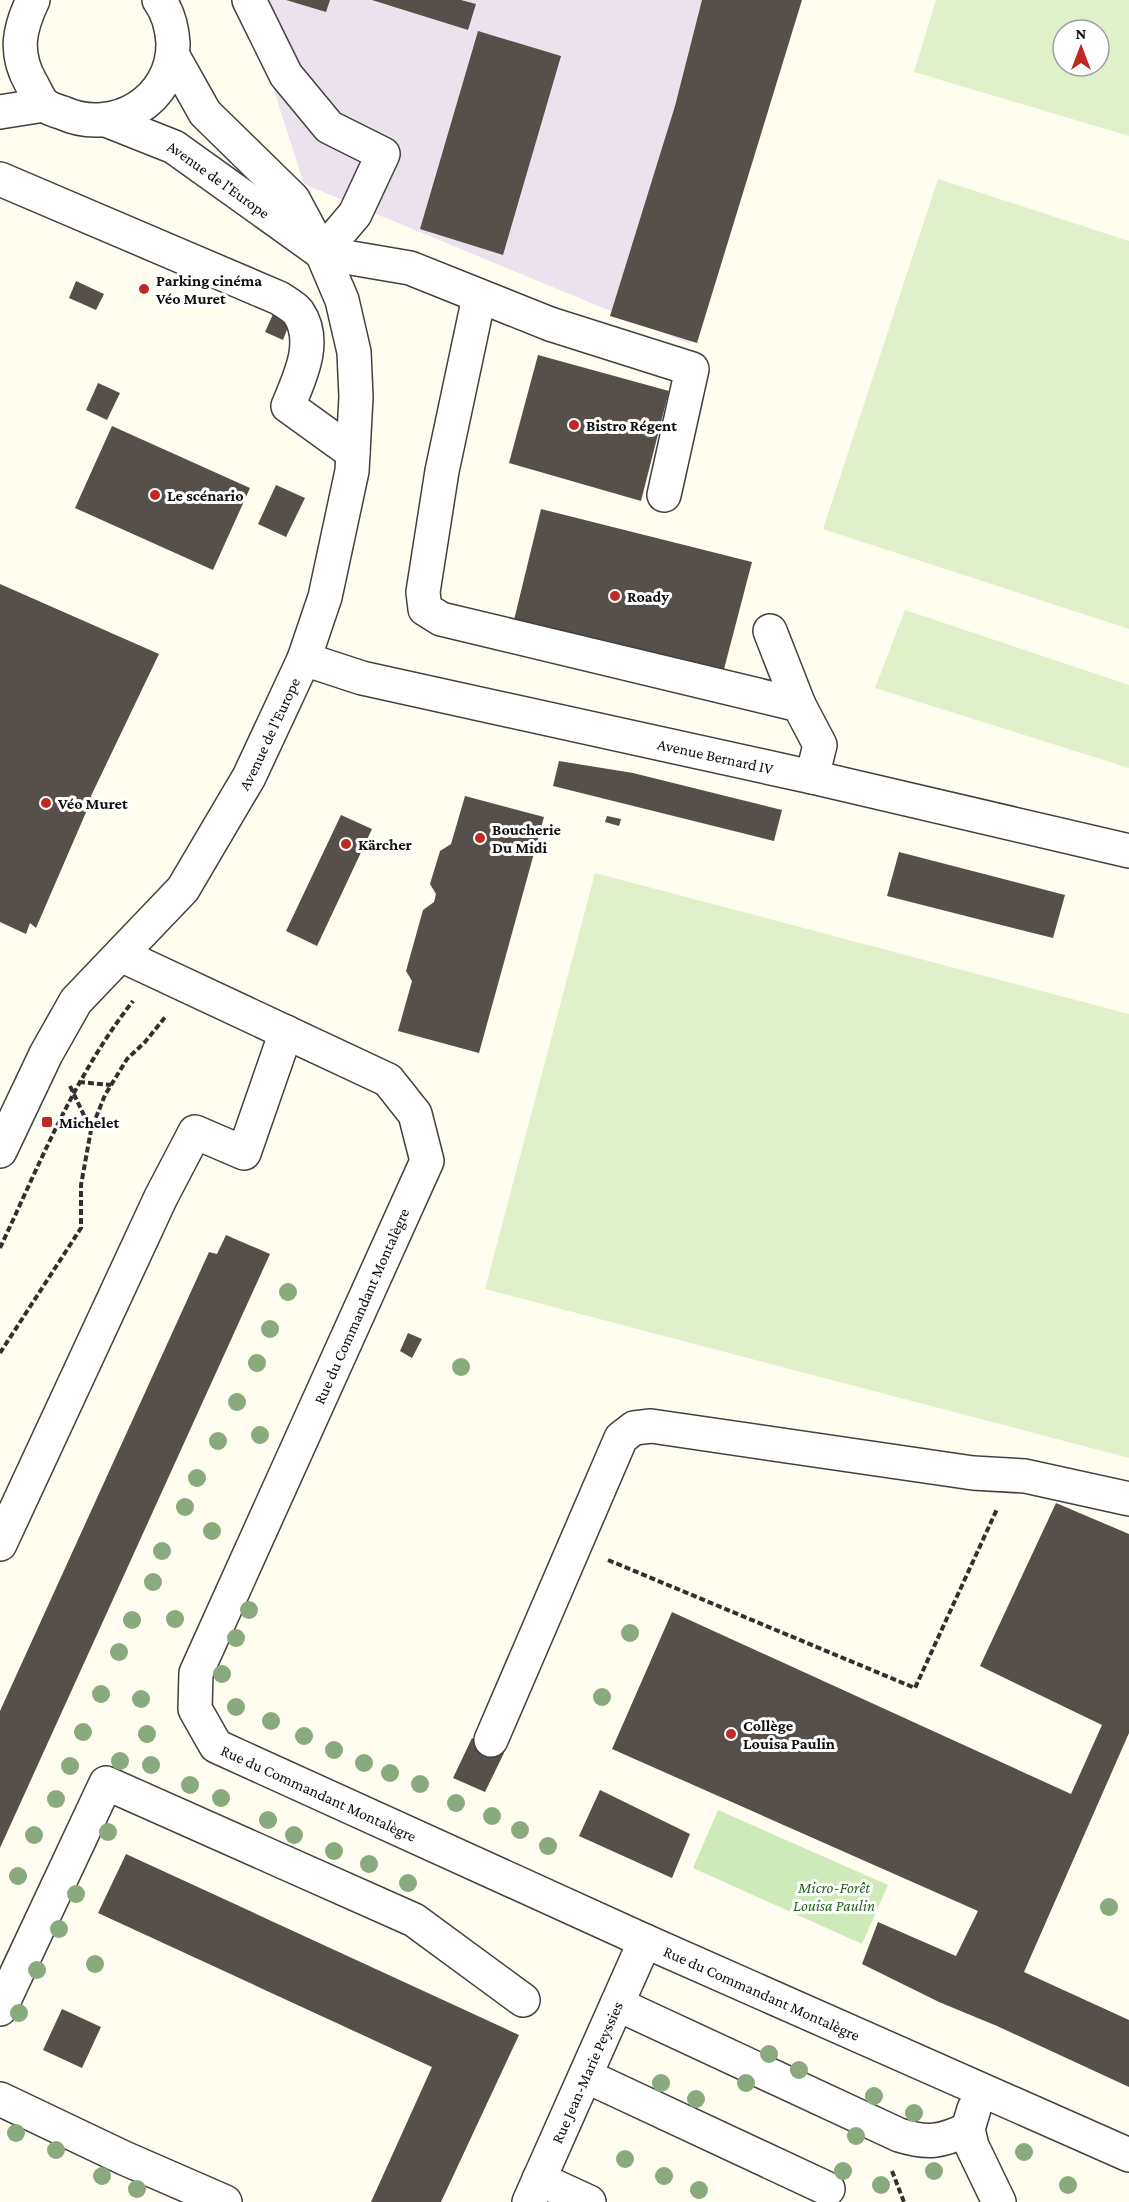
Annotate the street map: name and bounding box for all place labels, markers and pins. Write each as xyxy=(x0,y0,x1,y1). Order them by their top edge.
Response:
place label: Parking cinéma Véo Muret xyxy=(155,272,262,307)
marker: Parking cinéma Véo Muret xyxy=(137,282,151,296)
place label: Bistro Régent xyxy=(586,417,677,434)
marker: Bistro Régent xyxy=(567,418,581,432)
place label: Le scénario xyxy=(167,487,244,504)
marker: Le scénario xyxy=(148,488,162,502)
place label: Roady xyxy=(627,588,669,605)
marker: Roady xyxy=(608,589,622,603)
place label: Véo Muret xyxy=(57,795,128,812)
marker: Véo Muret xyxy=(39,796,53,810)
place label: Boucherie Du Midi xyxy=(492,821,562,856)
marker: Boucherie Du Midi xyxy=(473,831,487,845)
place label: Kärcher xyxy=(358,836,413,853)
marker: Kärcher xyxy=(339,837,353,851)
place label: Michelet xyxy=(59,1114,119,1131)
marker: Michelet xyxy=(40,1115,54,1129)
place label: Collège Louisa Paulin xyxy=(743,1717,835,1752)
marker: Collège Louisa Paulin xyxy=(724,1727,738,1741)

